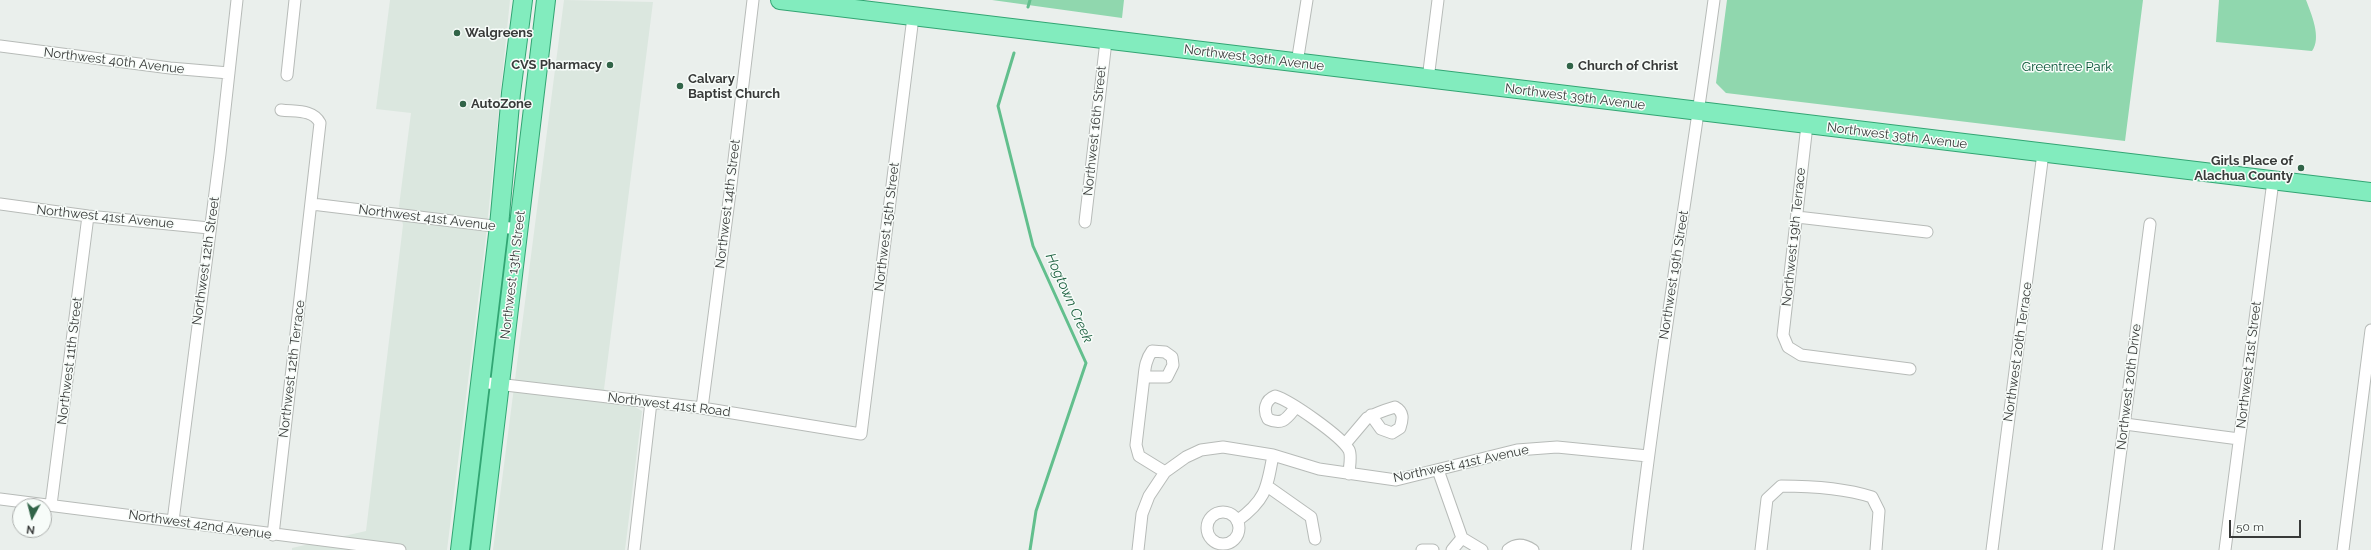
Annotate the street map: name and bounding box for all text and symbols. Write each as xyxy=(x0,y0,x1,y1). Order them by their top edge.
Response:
place label: Walgreens xyxy=(465,25,533,41)
marker: Walgreens xyxy=(452,28,462,38)
street label: Northwest 39th Avenue xyxy=(1183,42,1325,74)
street label: Northwest 40th Avenue xyxy=(43,45,185,77)
place label: CVS Pharmacy xyxy=(511,57,602,73)
place label: Church of Christ xyxy=(1578,58,1678,74)
park label: Greentree Park xyxy=(2022,59,2112,75)
marker: CVS Pharmacy xyxy=(605,60,615,70)
marker: Church of Christ xyxy=(1565,61,1575,71)
street label: Northwest 16th Street xyxy=(1080,65,1110,197)
place label: Calvary Baptist Church xyxy=(688,71,780,102)
marker: Calvary Baptist Church xyxy=(675,81,685,91)
street label: Northwest 39th Avenue xyxy=(1504,81,1646,113)
place label: AutoZone xyxy=(471,96,532,112)
marker: AutoZone xyxy=(458,99,468,109)
street label: Northwest 39th Avenue xyxy=(1826,120,1968,152)
street label: Northwest 14th Street xyxy=(712,139,744,269)
place label: Girls Place of Alachua County xyxy=(2194,153,2293,184)
street label: Northwest 15th Street xyxy=(871,162,903,292)
marker: Girls Place of Alachua County xyxy=(2296,163,2306,173)
street label: Northwest 19th Terrace xyxy=(1779,167,1809,307)
street label: Northwest 12th Street xyxy=(189,196,223,326)
street label: Northwest 41st Avenue xyxy=(35,202,175,232)
street label: Northwest 41st Avenue xyxy=(357,202,497,234)
street label: Northwest 19th Street xyxy=(1656,209,1692,341)
street label: Northwest 13th Street xyxy=(497,210,529,340)
water label: Hogtown Creek xyxy=(1042,251,1096,345)
street label: Northwest 20th Terrace xyxy=(2000,281,2036,423)
street label: Northwest 11th Street xyxy=(54,296,86,426)
street label: Northwest 12th Terrace xyxy=(276,299,308,439)
street label: Northwest 21st Street xyxy=(2233,300,2265,430)
street label: Northwest 20th Drive xyxy=(2114,323,2144,451)
street label: Northwest 41st Road xyxy=(607,390,731,420)
street label: Northwest 41st Avenue xyxy=(1392,442,1530,486)
north arrow xyxy=(12,498,52,538)
street label: Northwest 42nd Avenue xyxy=(127,507,273,543)
scale bar xyxy=(2231,512,2303,538)
text: 50 m xyxy=(2236,520,2264,534)
text: N xyxy=(26,522,36,536)

